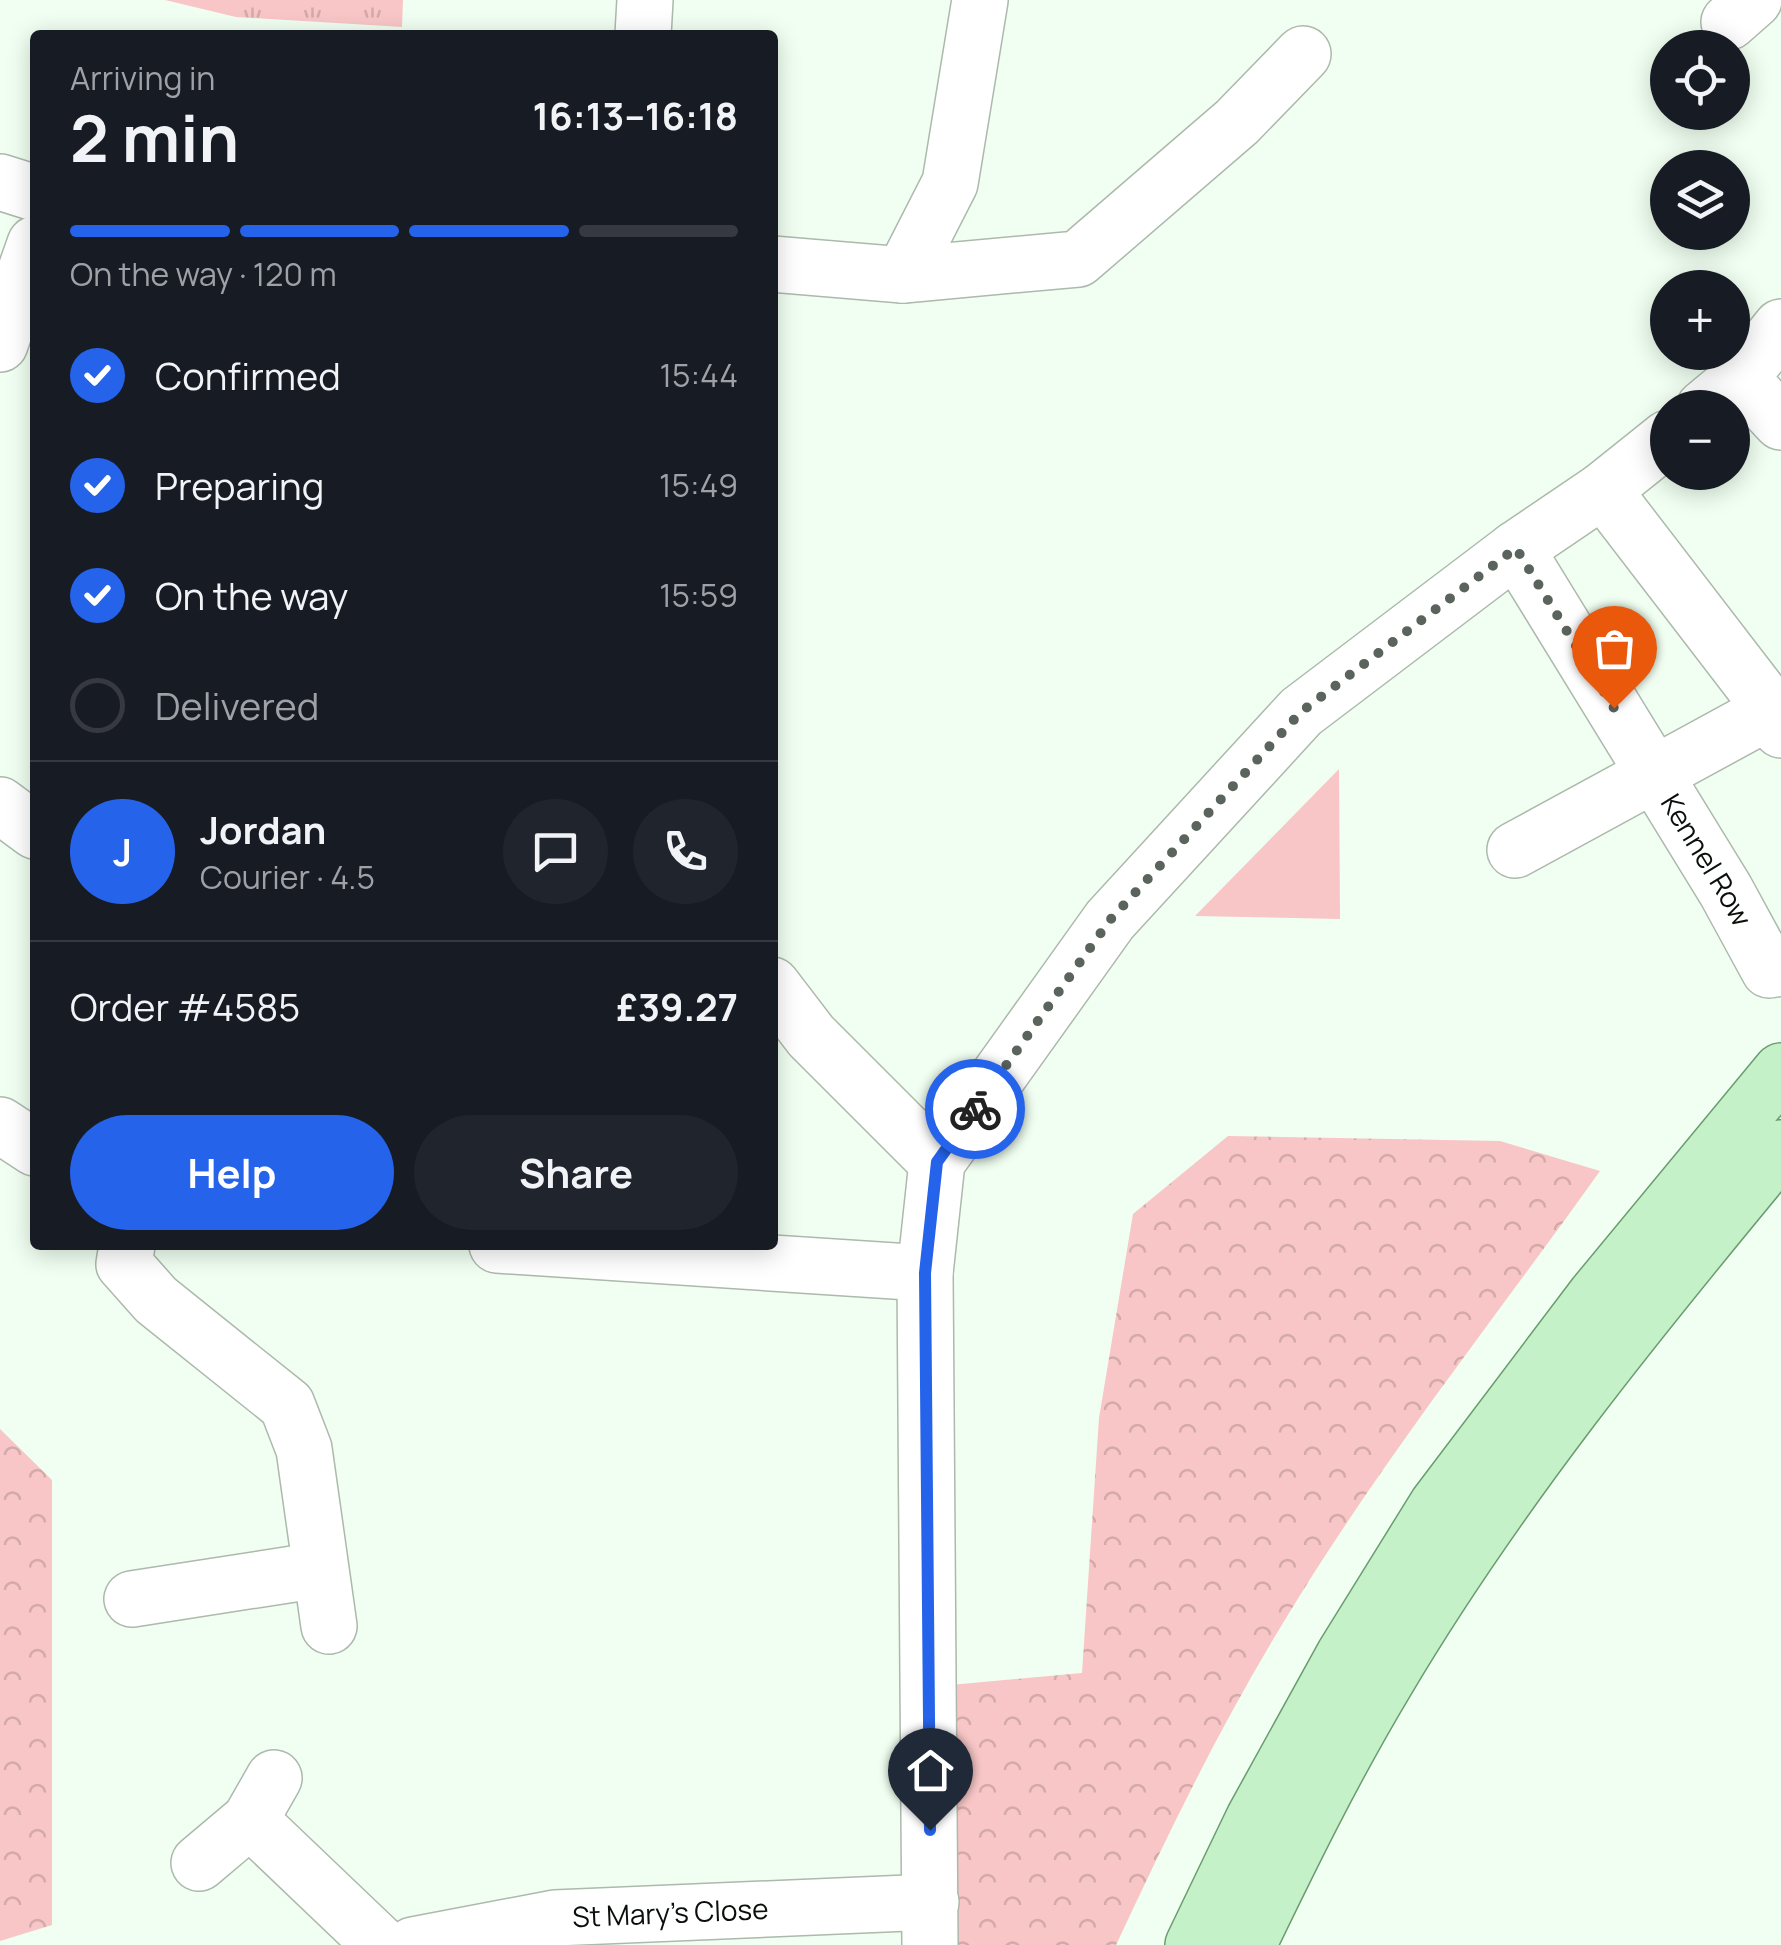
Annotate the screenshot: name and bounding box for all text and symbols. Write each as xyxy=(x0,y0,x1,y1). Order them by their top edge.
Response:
map controls xyxy=(1650,30,1750,490)
button: locate xyxy=(1650,30,1750,130)
text: Arriving in xyxy=(70,56,215,100)
text: 16:13–16:18 xyxy=(532,89,738,141)
text: 2 min xyxy=(70,93,239,182)
button: layers xyxy=(1650,150,1750,250)
text: On the way · 120 m xyxy=(70,252,337,296)
button: + xyxy=(1650,270,1750,370)
icon: check xyxy=(70,348,125,403)
text: Confirmed xyxy=(155,349,341,401)
text: 15:44 xyxy=(659,353,738,397)
button: − xyxy=(1650,390,1750,490)
icon: check xyxy=(70,458,125,513)
text: Preparing xyxy=(155,459,324,511)
text: 15:49 xyxy=(659,463,738,507)
icon: check xyxy=(70,568,125,623)
text: On the way xyxy=(155,569,348,621)
text: 15:59 xyxy=(659,573,738,617)
pin xyxy=(1572,606,1657,709)
icon: bag xyxy=(1587,621,1642,676)
text: Delivered xyxy=(155,679,319,731)
street label: Kennel Row xyxy=(1653,786,1762,933)
button: chat xyxy=(503,799,608,904)
button: phone xyxy=(633,799,738,904)
text: Jordan xyxy=(200,803,326,855)
text: J xyxy=(113,825,132,877)
text: Courier · 4.5 xyxy=(200,855,375,899)
text: Order #4585 xyxy=(70,980,300,1032)
text: £39.27 xyxy=(616,980,738,1032)
courier xyxy=(925,1059,1025,1159)
icon: bike xyxy=(948,1082,1003,1137)
button: Help xyxy=(70,1115,394,1230)
button: Share xyxy=(414,1115,738,1230)
pin xyxy=(888,1728,973,1831)
icon: home xyxy=(903,1743,958,1798)
street label: St Mary's Close xyxy=(571,1889,769,1935)

